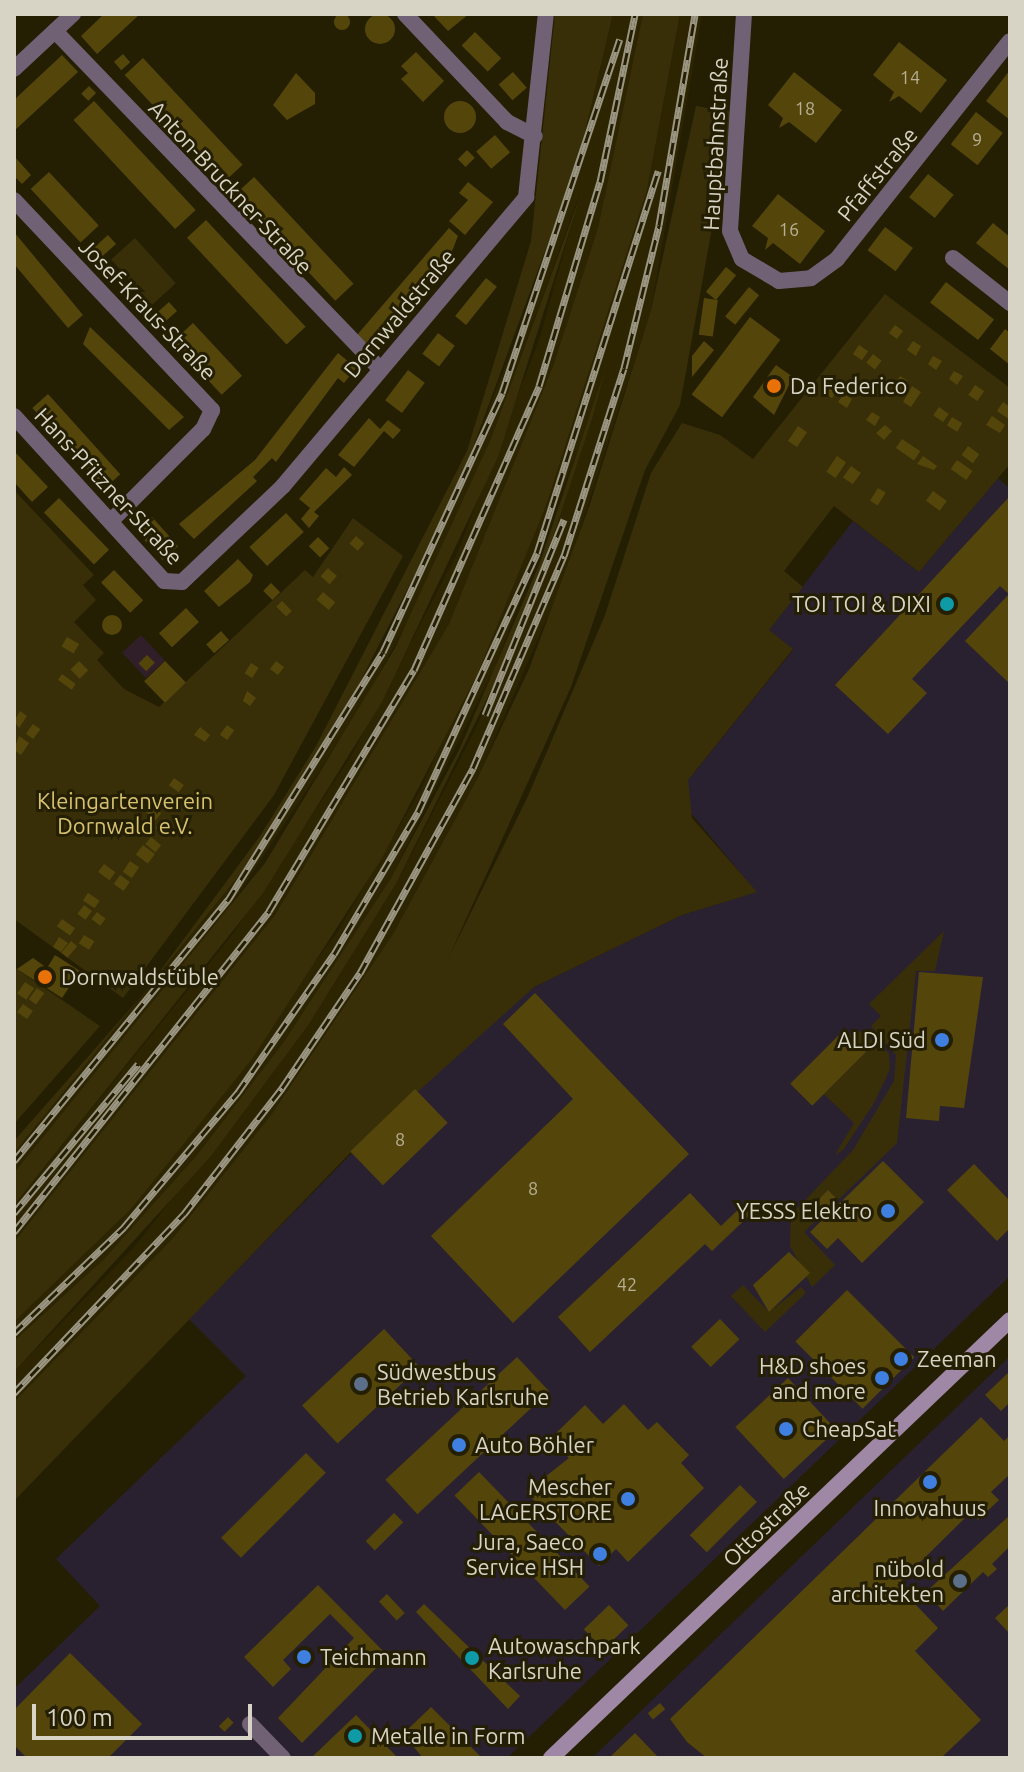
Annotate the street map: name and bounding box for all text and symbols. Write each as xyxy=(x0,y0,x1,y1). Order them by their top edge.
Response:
street label: Hauptbahnstraße xyxy=(697,57,733,231)
house number: 14 xyxy=(900,66,920,88)
street label: Anton-Bruckner-Straße xyxy=(144,95,318,279)
house number: 18 xyxy=(795,97,815,119)
street label: Pfaffstraße xyxy=(831,122,923,226)
house number: 9 xyxy=(972,128,982,150)
house number: 16 xyxy=(779,218,799,240)
street label: Josef-Kraus-Straße xyxy=(74,233,222,385)
street label: Dornwaldstraße xyxy=(338,243,460,383)
place label: Da Federico xyxy=(790,373,907,399)
marker: Da Federico xyxy=(765,377,783,395)
street label: Hans-Pfitzner-Straße xyxy=(29,402,189,570)
place label: TOI TOI & DIXI xyxy=(792,591,931,617)
marker: TOI TOI & DIXI xyxy=(938,595,956,613)
park label: Kleingartenverein Dornwald e.V. xyxy=(37,787,213,838)
place label: Dornwaldstüble xyxy=(61,964,219,990)
marker: Dornwaldstüble xyxy=(36,968,54,986)
place label: ALDI Süd xyxy=(837,1027,926,1053)
marker: ALDI Süd xyxy=(933,1031,951,1049)
house number: 8 xyxy=(395,1128,405,1150)
house number: 8 xyxy=(528,1177,538,1199)
place label: YESSS Elektro xyxy=(736,1198,872,1224)
marker: YESSS Elektro xyxy=(879,1202,897,1220)
house number: 42 xyxy=(617,1273,637,1295)
place label: Zeeman xyxy=(917,1346,997,1372)
marker: Zeeman xyxy=(892,1350,910,1368)
place label: H&D shoes and more xyxy=(759,1352,866,1404)
place label: Südwestbus Betrieb Karlsruhe xyxy=(377,1358,549,1410)
marker: H&D shoes and more xyxy=(873,1369,891,1387)
marker: Südwestbus Betrieb Karlsruhe xyxy=(352,1375,370,1393)
place label: CheapSat xyxy=(802,1416,896,1442)
marker: CheapSat xyxy=(777,1420,795,1438)
place label: Auto Böhler xyxy=(475,1432,594,1458)
marker: Auto Böhler xyxy=(450,1436,468,1454)
place label: Mescher LAGERSTORE xyxy=(479,1473,612,1524)
marker: Innovahuus xyxy=(921,1473,939,1491)
street label: Ottostraße xyxy=(717,1476,815,1572)
marker: Mescher LAGERSTORE xyxy=(619,1490,637,1508)
place label: Innovahuus xyxy=(874,1495,986,1521)
place label: Jura, Saeco Service HSH xyxy=(466,1528,584,1580)
marker: Jura, Saeco Service HSH xyxy=(591,1545,609,1563)
place label: nübold architekten xyxy=(831,1555,944,1606)
marker: nübold architekten xyxy=(951,1572,969,1590)
place label: Autowaschpark Karlsruhe xyxy=(488,1632,641,1684)
place label: Teichmann xyxy=(320,1644,427,1670)
marker: Teichmann xyxy=(295,1648,313,1666)
marker: Autowaschpark Karlsruhe xyxy=(463,1649,481,1667)
scale bar xyxy=(36,1688,256,1738)
text: 100 m xyxy=(46,1704,113,1731)
place label: Metalle in Form xyxy=(371,1723,526,1749)
marker: Metalle in Form xyxy=(346,1727,364,1745)

